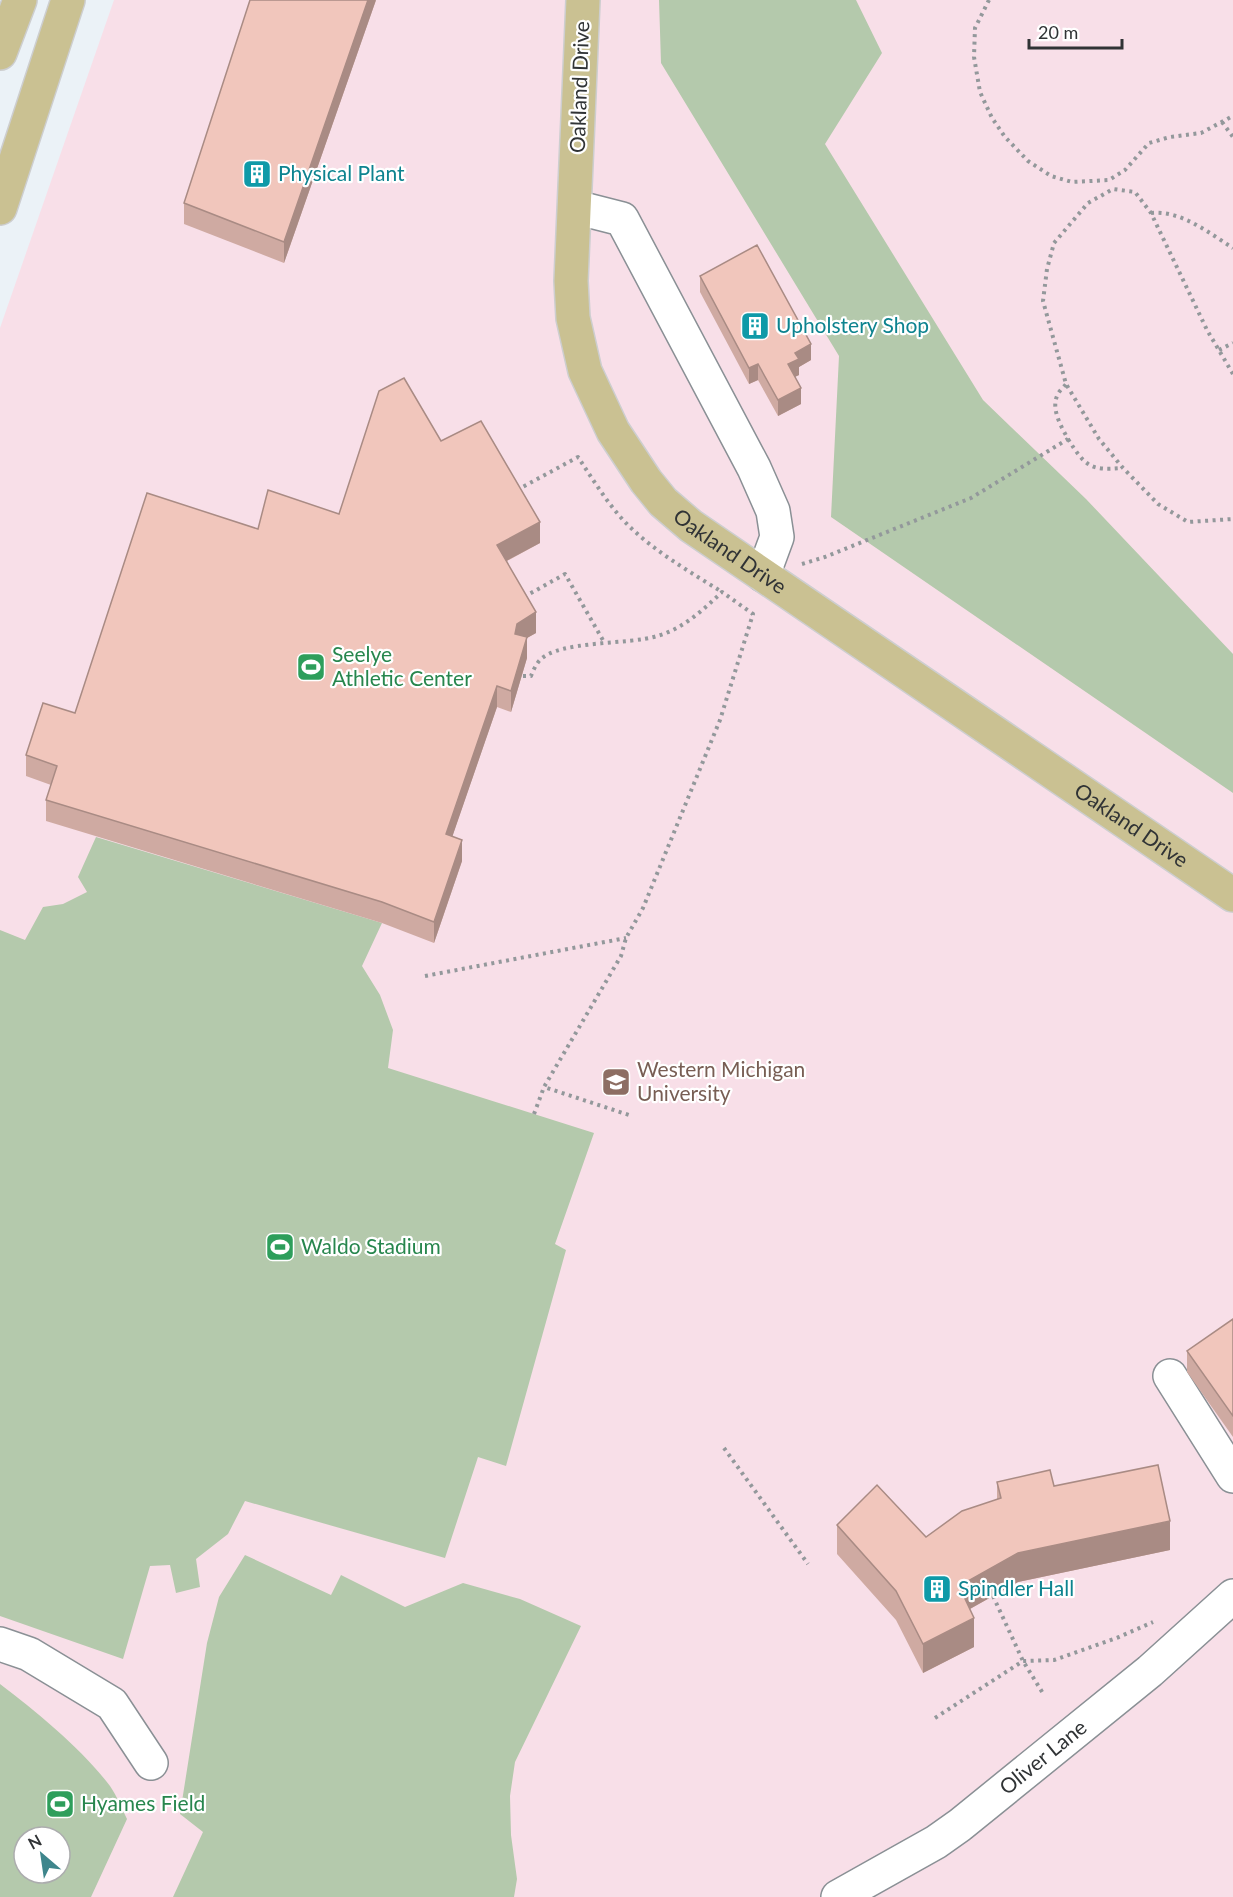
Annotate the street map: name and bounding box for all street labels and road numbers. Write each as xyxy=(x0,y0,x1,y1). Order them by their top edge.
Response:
street label: Oakland Drive xyxy=(564,21,593,153)
street label: Oakland Drive xyxy=(669,503,792,598)
street label: Oakland Drive xyxy=(1070,777,1193,872)
street label: Oliver Lane xyxy=(994,1714,1091,1799)

